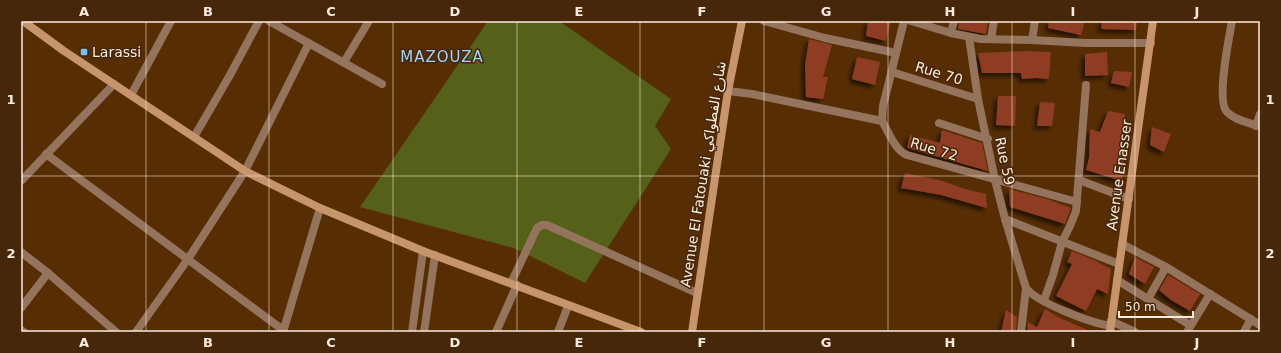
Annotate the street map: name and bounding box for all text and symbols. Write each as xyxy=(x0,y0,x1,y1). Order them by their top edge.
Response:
text: A xyxy=(79,4,89,19)
text: B xyxy=(203,4,213,19)
text: C xyxy=(326,4,336,19)
text: D xyxy=(450,4,461,19)
text: E xyxy=(575,4,583,19)
text: F xyxy=(698,4,706,19)
text: G xyxy=(821,4,831,19)
text: H xyxy=(945,4,955,19)
text: I xyxy=(1071,4,1075,19)
text: J xyxy=(1194,4,1199,19)
place label: Larassi xyxy=(92,44,141,60)
marker: Larassi xyxy=(79,47,89,57)
district label: MAZOUZA xyxy=(400,48,484,66)
street label: Rue 70 xyxy=(913,58,965,88)
street label: Avenue El Fatouaki شارع الفطواكي xyxy=(677,60,730,288)
text: 1 xyxy=(6,92,16,107)
text: 1 xyxy=(1265,92,1275,107)
street label: Avenue Enasser xyxy=(1103,118,1135,231)
street label: Rue 72 xyxy=(908,134,960,164)
street label: Rue 59 xyxy=(992,135,1018,187)
text: 2 xyxy=(6,246,16,261)
text: 2 xyxy=(1265,246,1275,261)
scale bar xyxy=(1119,293,1193,319)
text: 50 m xyxy=(1125,300,1156,314)
text: A xyxy=(79,335,89,350)
text: B xyxy=(203,335,213,350)
text: C xyxy=(326,335,336,350)
text: D xyxy=(450,335,461,350)
text: E xyxy=(575,335,583,350)
text: F xyxy=(698,335,706,350)
text: G xyxy=(821,335,831,350)
text: H xyxy=(945,335,955,350)
text: I xyxy=(1071,335,1075,350)
text: J xyxy=(1194,335,1199,350)

